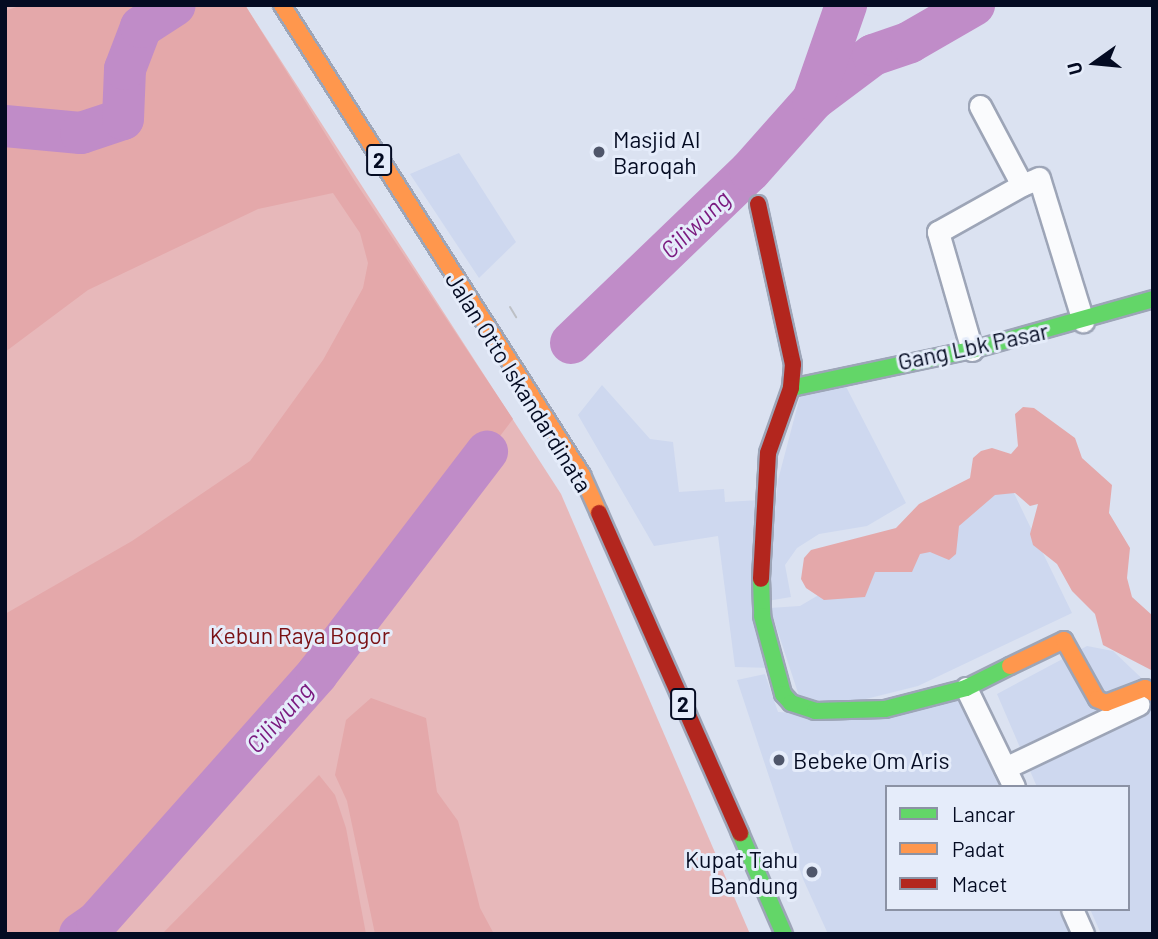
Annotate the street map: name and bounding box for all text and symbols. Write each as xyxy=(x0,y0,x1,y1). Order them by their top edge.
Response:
north arrow xyxy=(1060,28,1130,98)
text: U xyxy=(1062,60,1087,77)
place label: Masjid Al Baroqah xyxy=(613,125,700,179)
road number: 2 xyxy=(365,142,393,178)
marker: Masjid Al Baroqah xyxy=(591,144,607,160)
water label: Ciliwung xyxy=(654,184,736,264)
street label: Jalan Otto Iskandardinata xyxy=(440,267,598,497)
street label: Gang Lbk Pasar xyxy=(895,317,1051,375)
park label: Kebun Raya Bogor xyxy=(210,621,390,649)
water label: Ciliwung xyxy=(240,676,318,758)
road number: 2 xyxy=(669,686,697,722)
place label: Bebeke Om Aris xyxy=(793,746,949,774)
marker: Bebeke Om Aris xyxy=(771,752,787,768)
legend xyxy=(885,785,1130,911)
text: Lancar xyxy=(952,801,1015,826)
text: Padat xyxy=(952,836,1005,861)
place label: Kupat Tahu Bandung xyxy=(685,845,798,899)
marker: Kupat Tahu Bandung xyxy=(804,864,820,880)
text: Macet xyxy=(952,871,1007,896)

